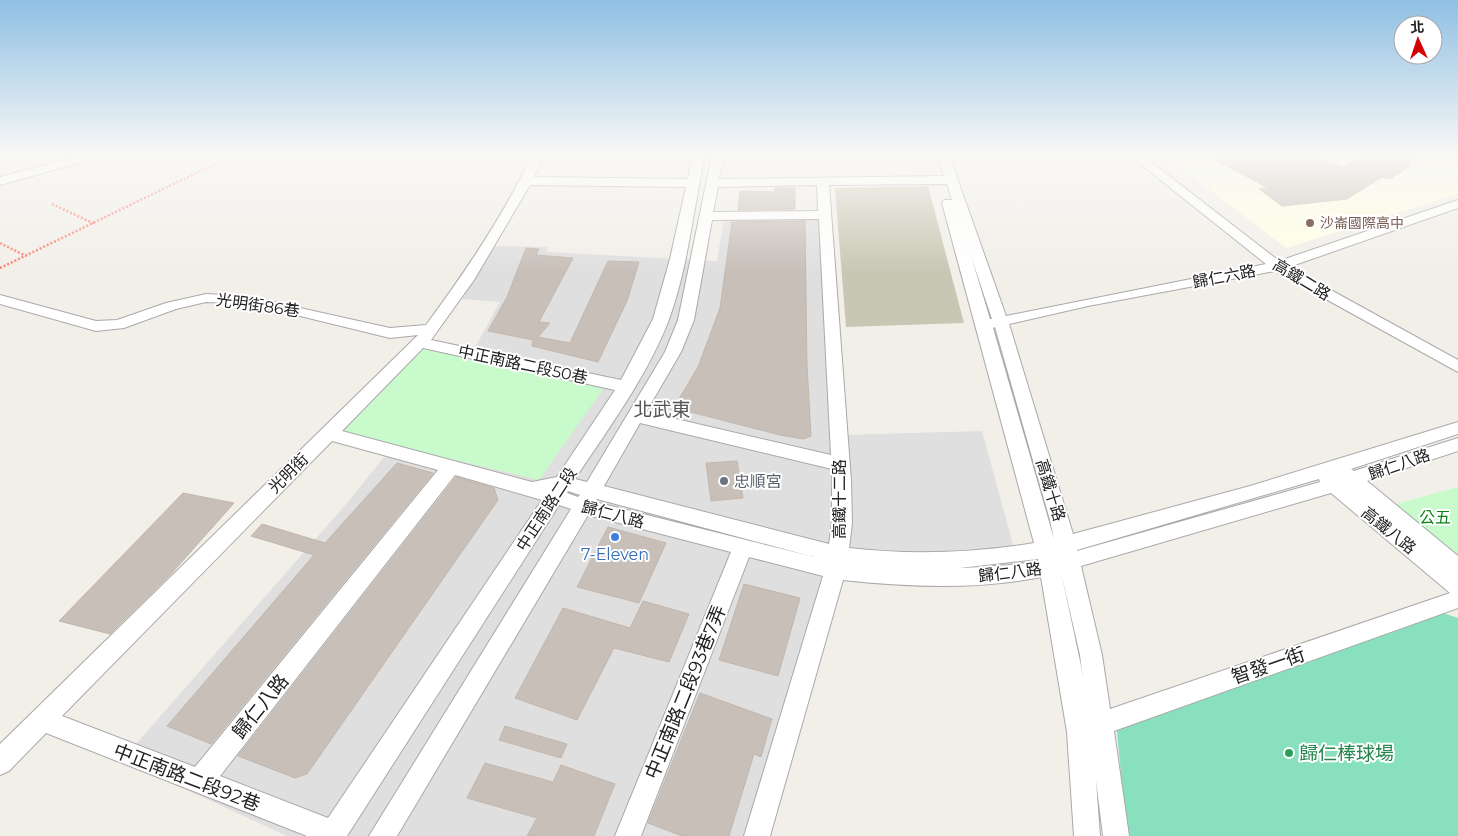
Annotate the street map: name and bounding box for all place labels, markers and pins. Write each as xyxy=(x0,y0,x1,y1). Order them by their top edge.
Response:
place label: 沙崙國際高中 xyxy=(1320,214,1404,232)
marker: 沙崙國際高中 xyxy=(1304,217,1316,229)
place label: 忠順宮 xyxy=(734,472,782,491)
marker: 忠順宮 xyxy=(718,475,730,487)
marker: 7-Eleven xyxy=(609,531,621,543)
place label: 7-Eleven xyxy=(581,545,649,564)
place label: 歸仁棒球場 xyxy=(1299,742,1394,765)
marker: 歸仁棒球場 xyxy=(1283,747,1295,759)

